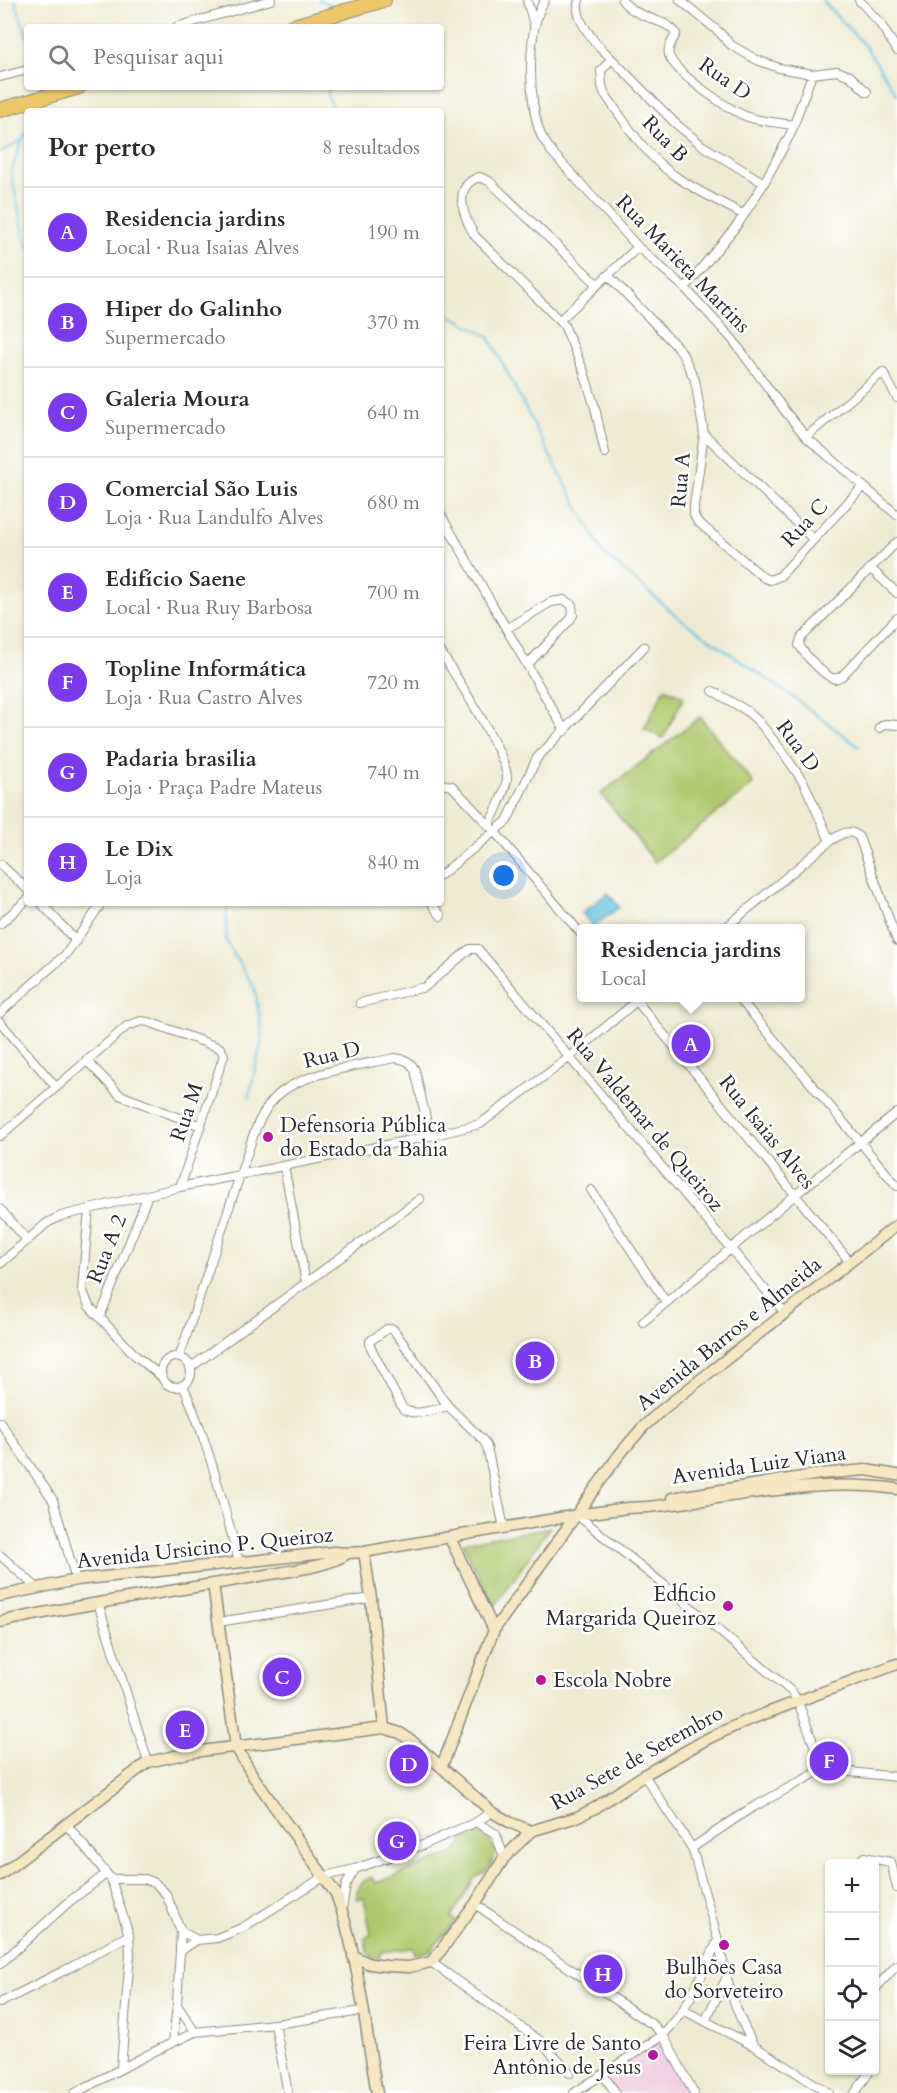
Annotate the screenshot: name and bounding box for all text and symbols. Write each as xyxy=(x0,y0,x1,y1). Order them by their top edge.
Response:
search box xyxy=(24,24,444,90)
icon: search xyxy=(45,41,78,74)
text: Pesquisar aqui xyxy=(93,42,224,72)
street label: Rua D xyxy=(693,51,757,107)
street label: Rua B xyxy=(635,109,695,169)
text: Por perto xyxy=(48,130,156,165)
text: 8 resultados xyxy=(322,134,420,161)
street label: Rua Marieta Martins xyxy=(609,188,757,340)
text: Residencia jardins xyxy=(105,204,285,234)
text: A xyxy=(60,219,75,246)
text: 190 m xyxy=(367,219,420,246)
text: Local · Rua Isaias Alves xyxy=(105,234,299,261)
text: Hiper do Galinho xyxy=(105,294,282,324)
text: B xyxy=(60,309,75,336)
text: 370 m xyxy=(367,309,420,336)
text: Supermercado xyxy=(105,324,226,351)
text: Galeria Moura xyxy=(105,384,250,414)
text: C xyxy=(60,399,75,426)
text: 640 m xyxy=(367,399,420,426)
text: Supermercado xyxy=(105,414,226,441)
street label: Rua A xyxy=(664,451,698,509)
text: Comercial São Luis xyxy=(105,474,298,504)
text: D xyxy=(59,489,76,516)
text: 680 m xyxy=(367,489,420,516)
street label: Rua C xyxy=(775,492,835,554)
text: Loja · Rua Landulfo Alves xyxy=(105,504,323,531)
text: Edifício Saene xyxy=(105,564,246,594)
text: E xyxy=(61,579,74,606)
text: 700 m xyxy=(367,579,420,606)
text: Local · Rua Ruy Barbosa xyxy=(105,594,313,621)
text: Topline Informática xyxy=(105,654,307,684)
text: F xyxy=(62,669,73,696)
text: 720 m xyxy=(367,669,420,696)
text: Loja · Rua Castro Alves xyxy=(105,684,302,711)
street label: Rua D xyxy=(769,714,827,778)
text: Padaria brasilia xyxy=(105,744,257,774)
text: G xyxy=(59,759,76,786)
text: 740 m xyxy=(367,759,420,786)
text: Loja · Praça Padre Mateus xyxy=(105,774,322,801)
text: Le Dix xyxy=(105,834,174,864)
text: H xyxy=(59,849,76,876)
text: 840 m xyxy=(367,849,420,876)
your location xyxy=(489,861,518,890)
text: Loja xyxy=(105,864,142,891)
popup xyxy=(577,924,805,1002)
text: Residencia jardins xyxy=(601,935,781,965)
text: Local xyxy=(601,965,647,992)
street label: Rua Valdemar de Queiroz xyxy=(560,1022,731,1218)
pin: A xyxy=(672,1022,710,1066)
street label: Rua D xyxy=(300,1034,364,1076)
street label: Rua Isaias Alves xyxy=(712,1069,822,1195)
street label: Rua M xyxy=(163,1078,211,1145)
place label: Defensoria Pública do Estado da Bahia xyxy=(280,1111,448,1164)
marker: Defensoria Pública do Estado da Bahia xyxy=(261,1130,275,1144)
street label: Rua A 2 xyxy=(80,1210,134,1288)
street label: Avenida Barros e Almeida xyxy=(630,1250,828,1418)
pin: B xyxy=(516,1338,554,1384)
street label: Avenida Luiz Viana xyxy=(670,1438,848,1492)
street label: Avenida Ursicino P. Queiroz xyxy=(75,1520,335,1576)
place label: Edficio Margarida Queiroz xyxy=(546,1580,717,1633)
marker: Edficio Margarida Queiroz xyxy=(721,1599,735,1613)
pin: C xyxy=(262,1654,302,1700)
place label: Escola Nobre xyxy=(553,1666,672,1695)
marker: Escola Nobre xyxy=(534,1673,548,1687)
street label: Rua Sete de Setembro xyxy=(545,1698,729,1818)
pin: E xyxy=(166,1708,204,1752)
pin: F xyxy=(810,1738,848,1784)
pin: D xyxy=(390,1742,428,1786)
pin: G xyxy=(378,1818,416,1864)
map controls xyxy=(825,1859,879,2075)
button: + xyxy=(825,1859,879,1913)
button: − xyxy=(825,1913,879,1967)
marker: Bulhões Casa do Sorveteiro xyxy=(717,1938,731,1952)
pin: H xyxy=(584,1952,622,1996)
place label: Bulhões Casa do Sorveteiro xyxy=(665,1953,783,2006)
button: locate xyxy=(825,1967,879,2021)
button: layers xyxy=(825,2021,879,2075)
place label: Feira Livre de Santo Antônio de Jesus xyxy=(463,2029,641,2082)
marker: Feira Livre de Santo Antônio de Jesus xyxy=(646,2048,660,2062)

